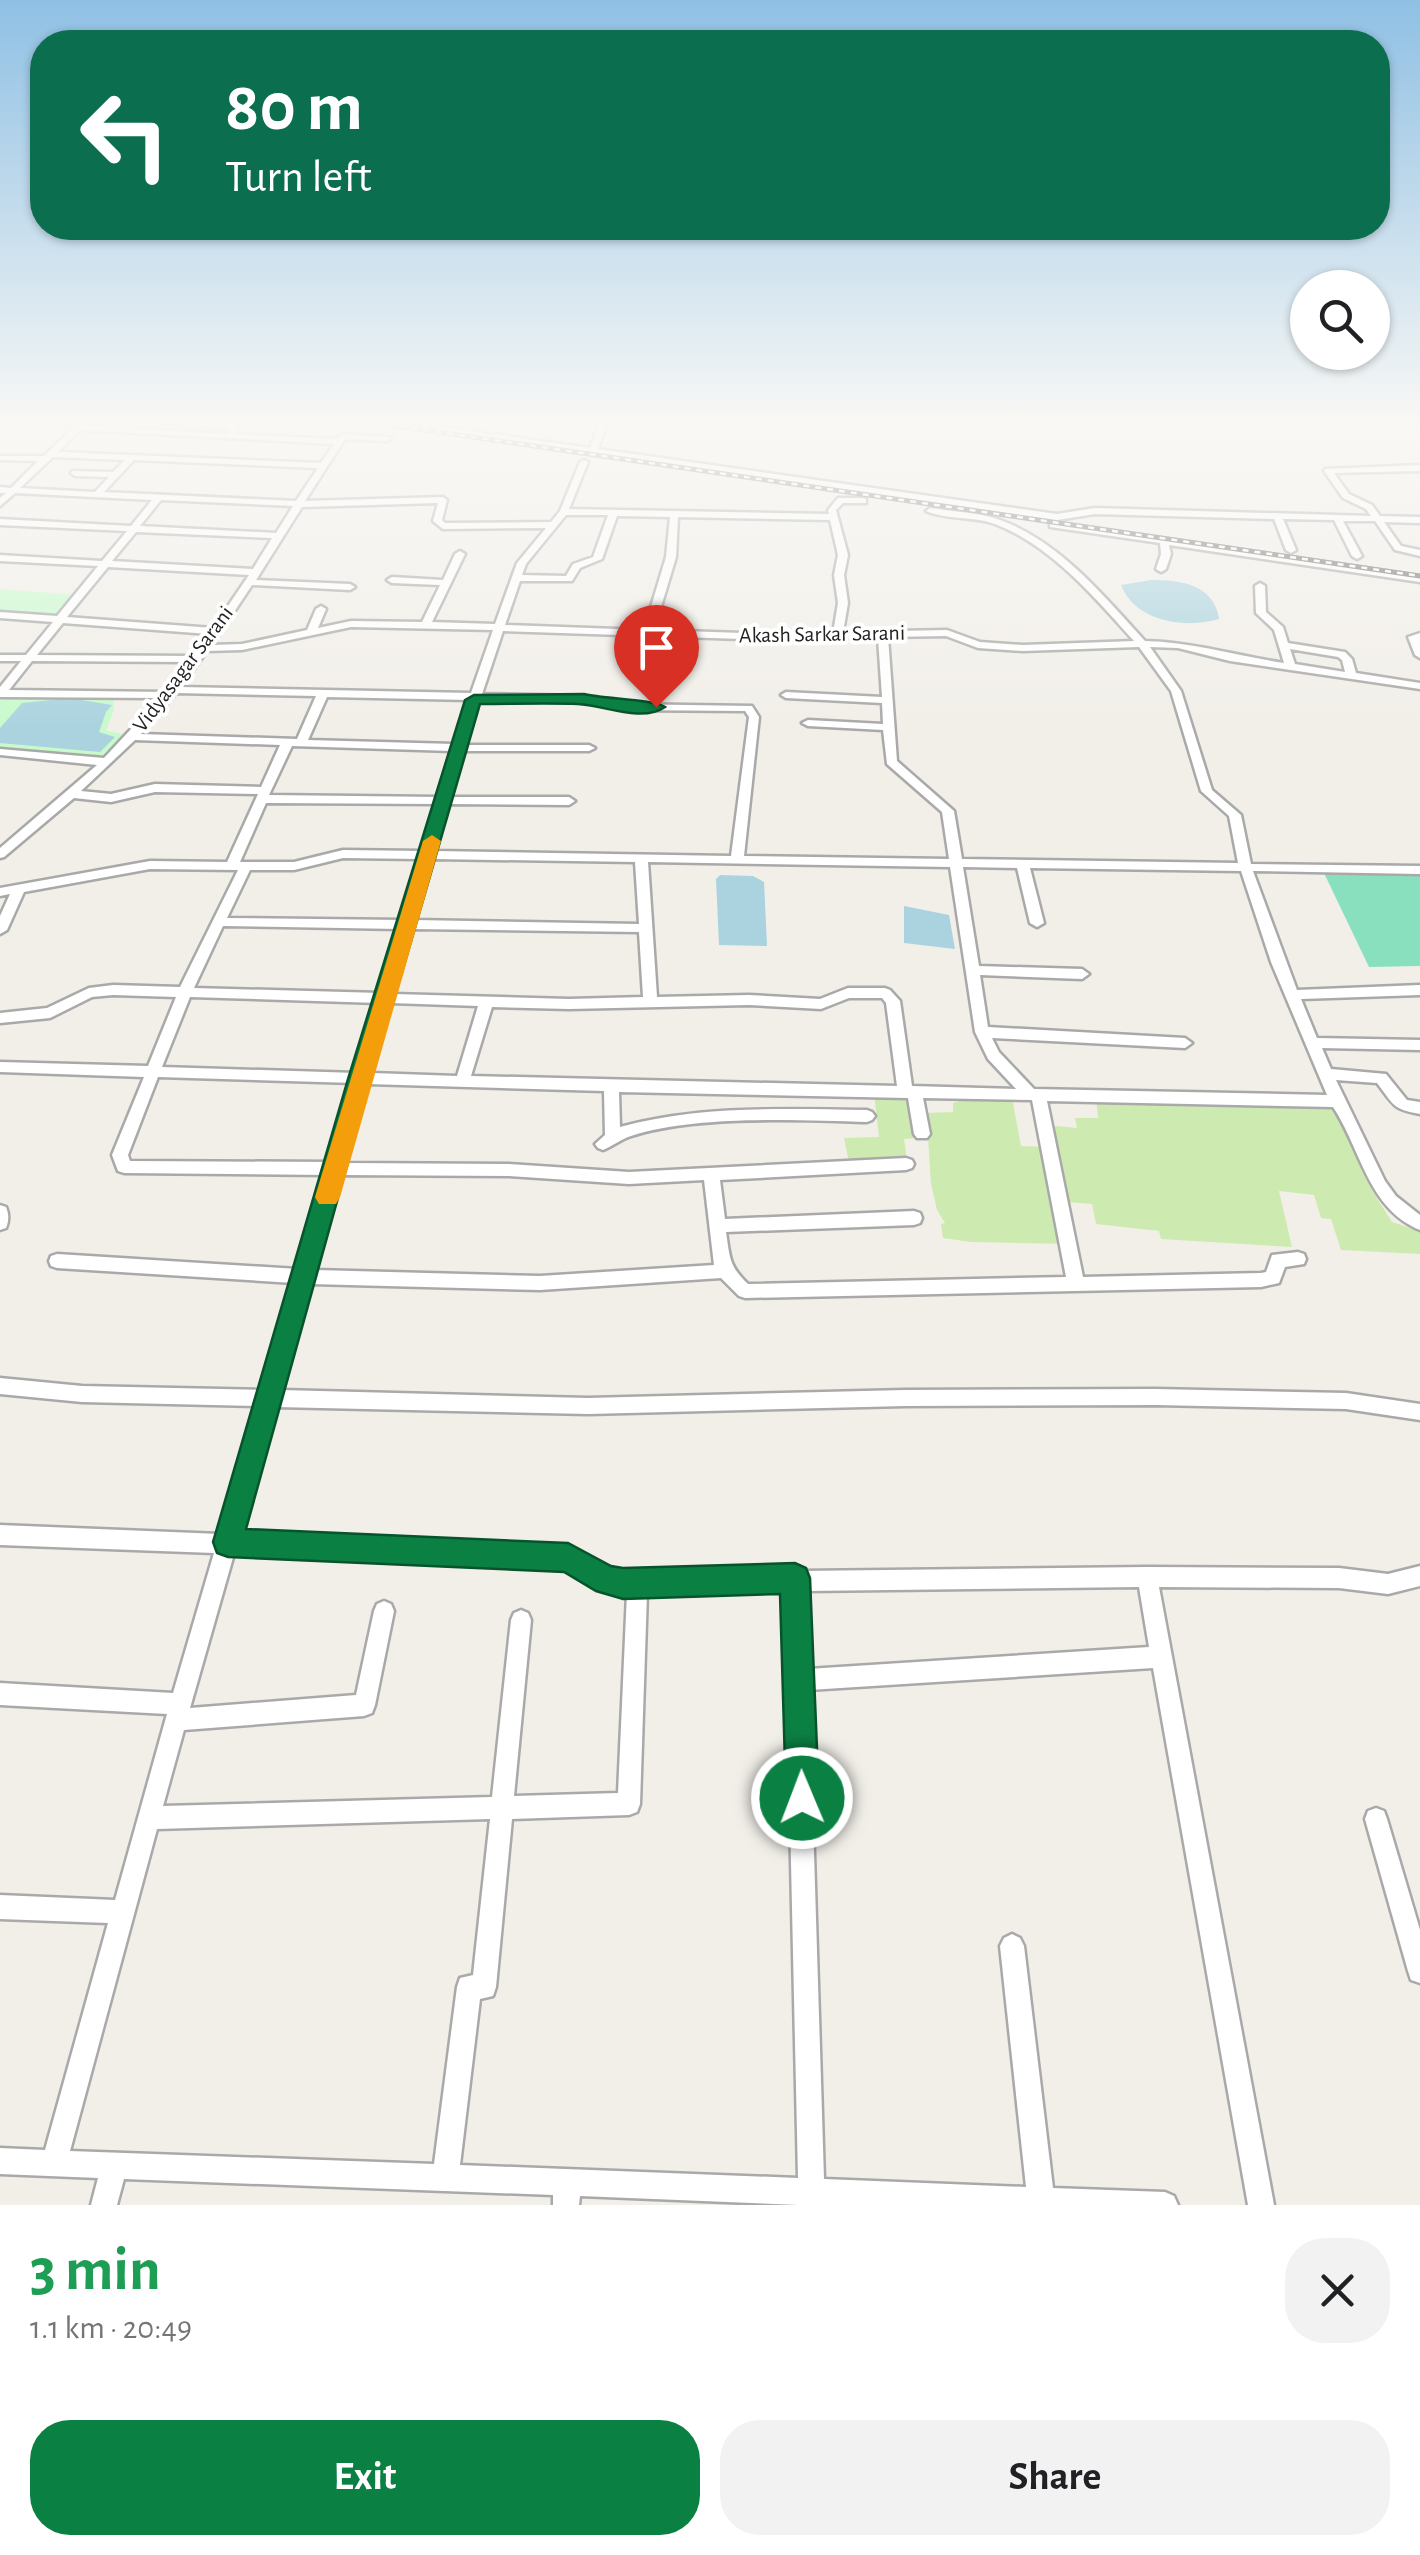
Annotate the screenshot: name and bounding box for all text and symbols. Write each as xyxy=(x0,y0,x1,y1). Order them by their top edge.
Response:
icon: left xyxy=(60,70,190,200)
text: 80 m xyxy=(225,73,363,143)
text: Turn left xyxy=(225,155,372,200)
map controls xyxy=(1290,270,1390,370)
button: search xyxy=(1290,270,1390,370)
street label: Vidyasagar Sarani xyxy=(129,602,237,736)
pin xyxy=(614,605,699,708)
icon: arrive xyxy=(629,620,684,675)
street label: Akash Sarkar Sarani xyxy=(739,622,905,646)
position arrow xyxy=(750,1746,854,1850)
button: close xyxy=(1285,2238,1390,2343)
text: 3 min xyxy=(30,2241,161,2301)
text: 1.1 km · 20:49 xyxy=(30,2312,192,2344)
button: Exit xyxy=(30,2420,700,2535)
button: Share xyxy=(720,2420,1390,2535)

